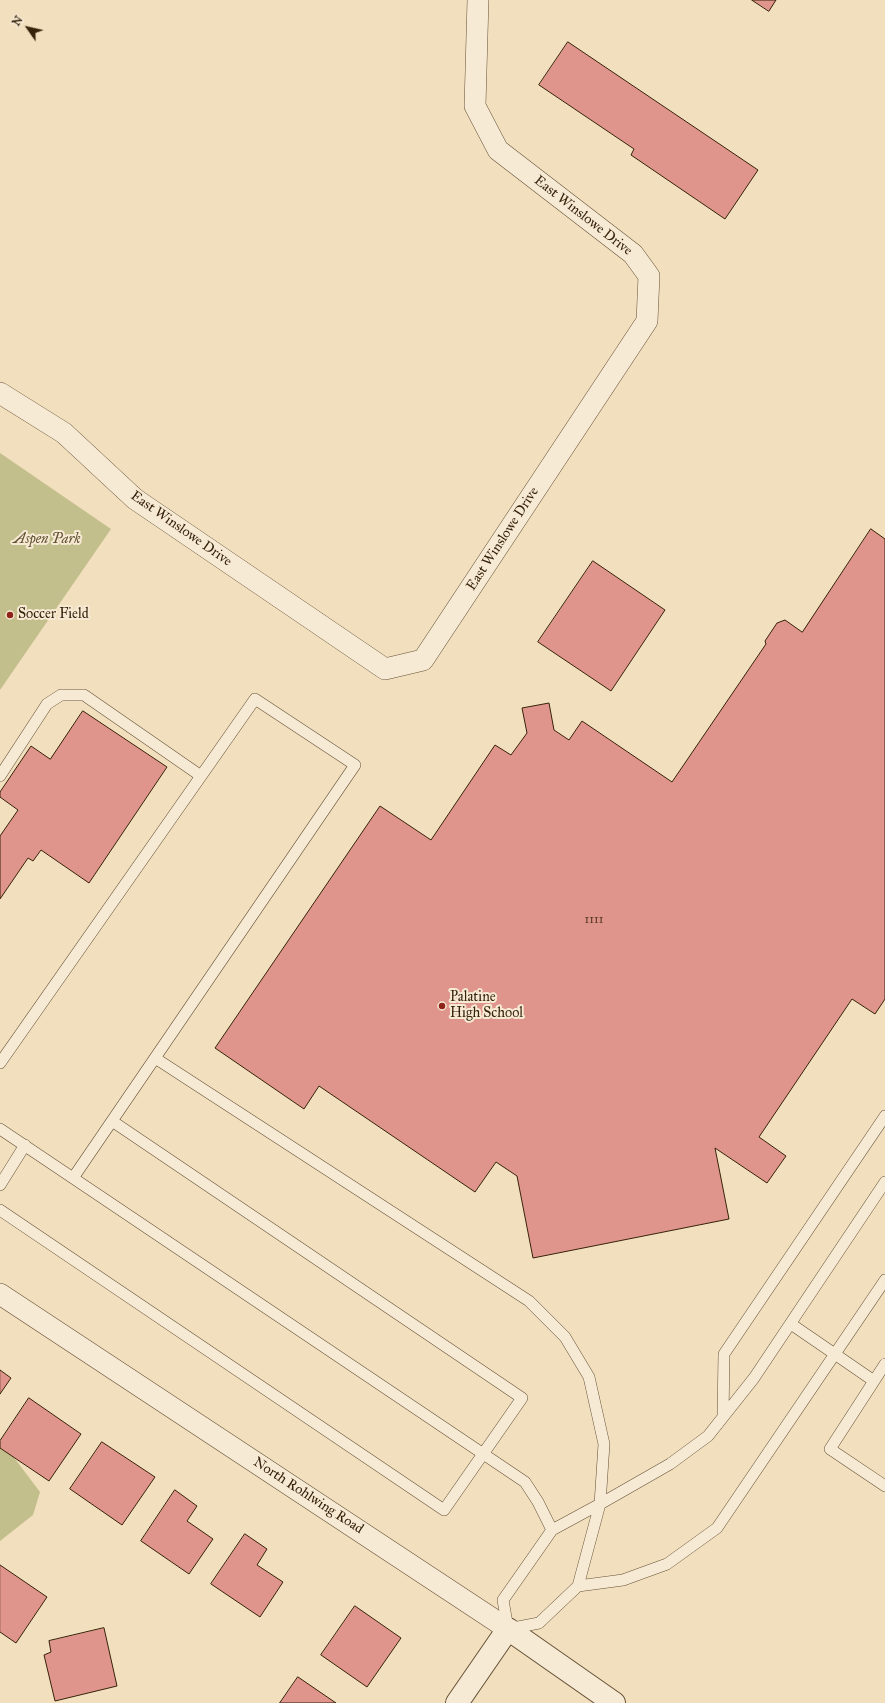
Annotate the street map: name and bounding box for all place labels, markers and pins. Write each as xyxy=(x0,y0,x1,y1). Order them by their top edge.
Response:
place label: Soccer Field xyxy=(18,607,89,623)
marker: Soccer Field xyxy=(5,610,15,620)
place label: Palatine High School xyxy=(450,990,523,1022)
marker: Palatine High School xyxy=(437,1001,447,1011)

